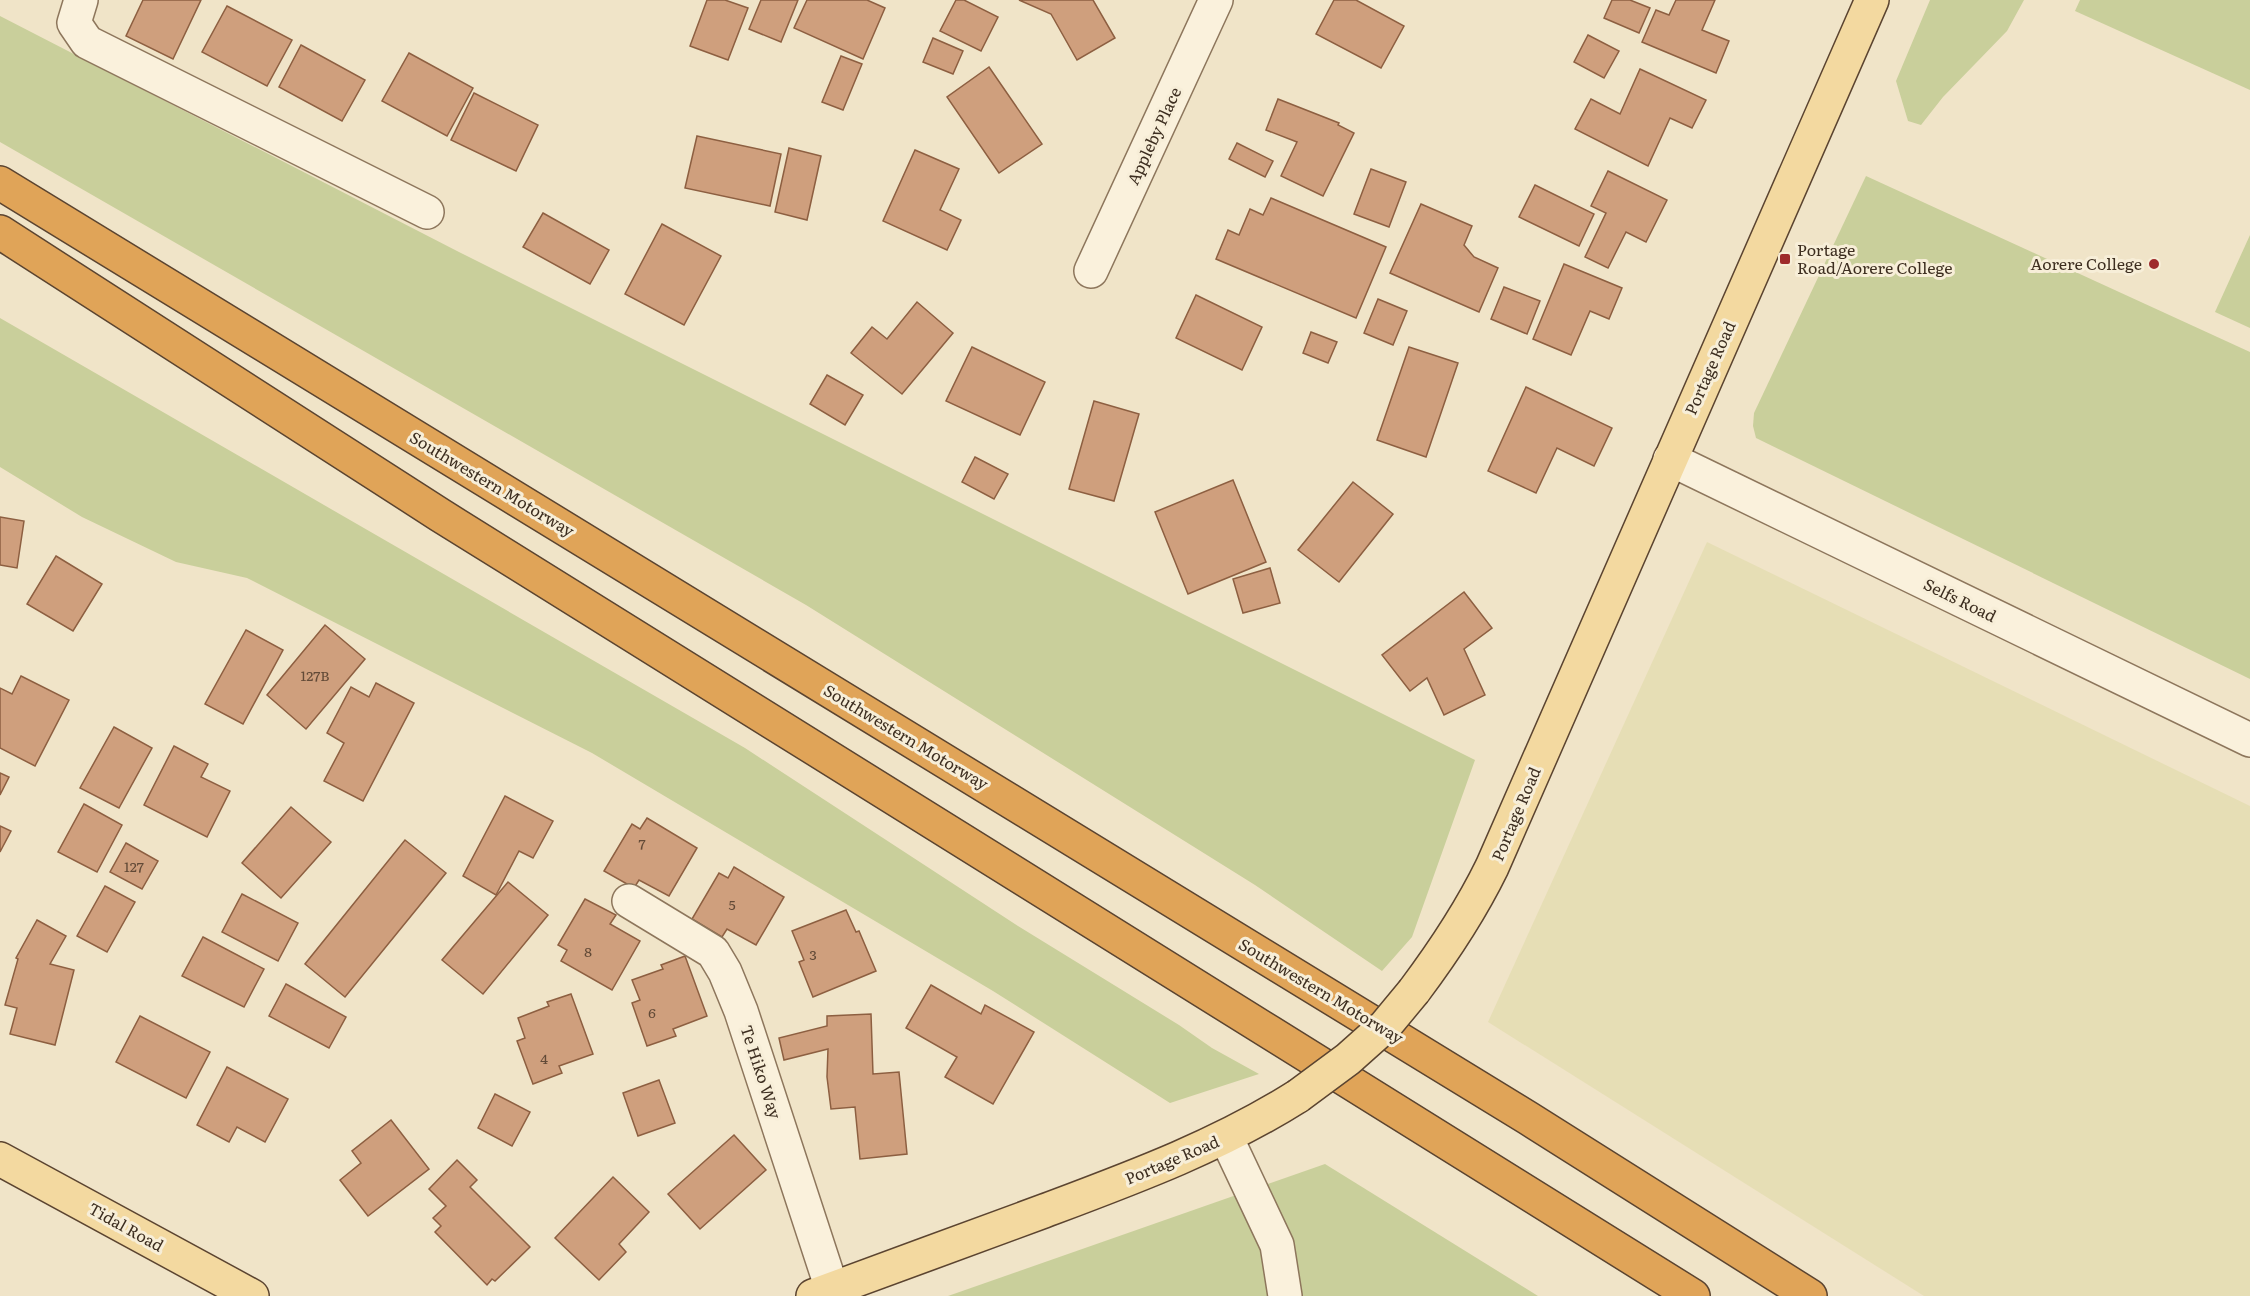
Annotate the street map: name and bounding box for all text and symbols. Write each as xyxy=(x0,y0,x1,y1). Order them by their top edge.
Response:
street label: Appleby Place xyxy=(1120,83,1186,188)
place label: Portage Road/Aorere College xyxy=(1797,237,1953,279)
place label: Aorere College xyxy=(2031,251,2142,275)
marker: Portage Road/Aorere College xyxy=(1778,252,1792,266)
marker: Aorere College xyxy=(2147,257,2161,271)
street label: Portage Road xyxy=(1678,317,1741,418)
street label: Southwestern Motorway xyxy=(406,424,580,542)
street label: Selfs Road xyxy=(1920,571,2001,627)
house number: 127B xyxy=(301,665,330,685)
street label: Southwestern Motorway xyxy=(820,677,994,795)
street label: Portage Road xyxy=(1484,763,1546,864)
house number: 7 xyxy=(638,833,646,853)
house number: 127 xyxy=(124,856,144,876)
house number: 5 xyxy=(728,894,736,914)
street label: Southwestern Motorway xyxy=(1235,931,1409,1049)
house number: 8 xyxy=(584,941,592,961)
house number: 3 xyxy=(809,944,817,964)
house number: 6 xyxy=(648,1002,656,1022)
street label: Te Hiko Way xyxy=(736,1022,789,1122)
house number: 4 xyxy=(540,1048,548,1068)
street label: Portage Road xyxy=(1121,1128,1223,1190)
street label: Tidal Road xyxy=(84,1196,169,1257)

